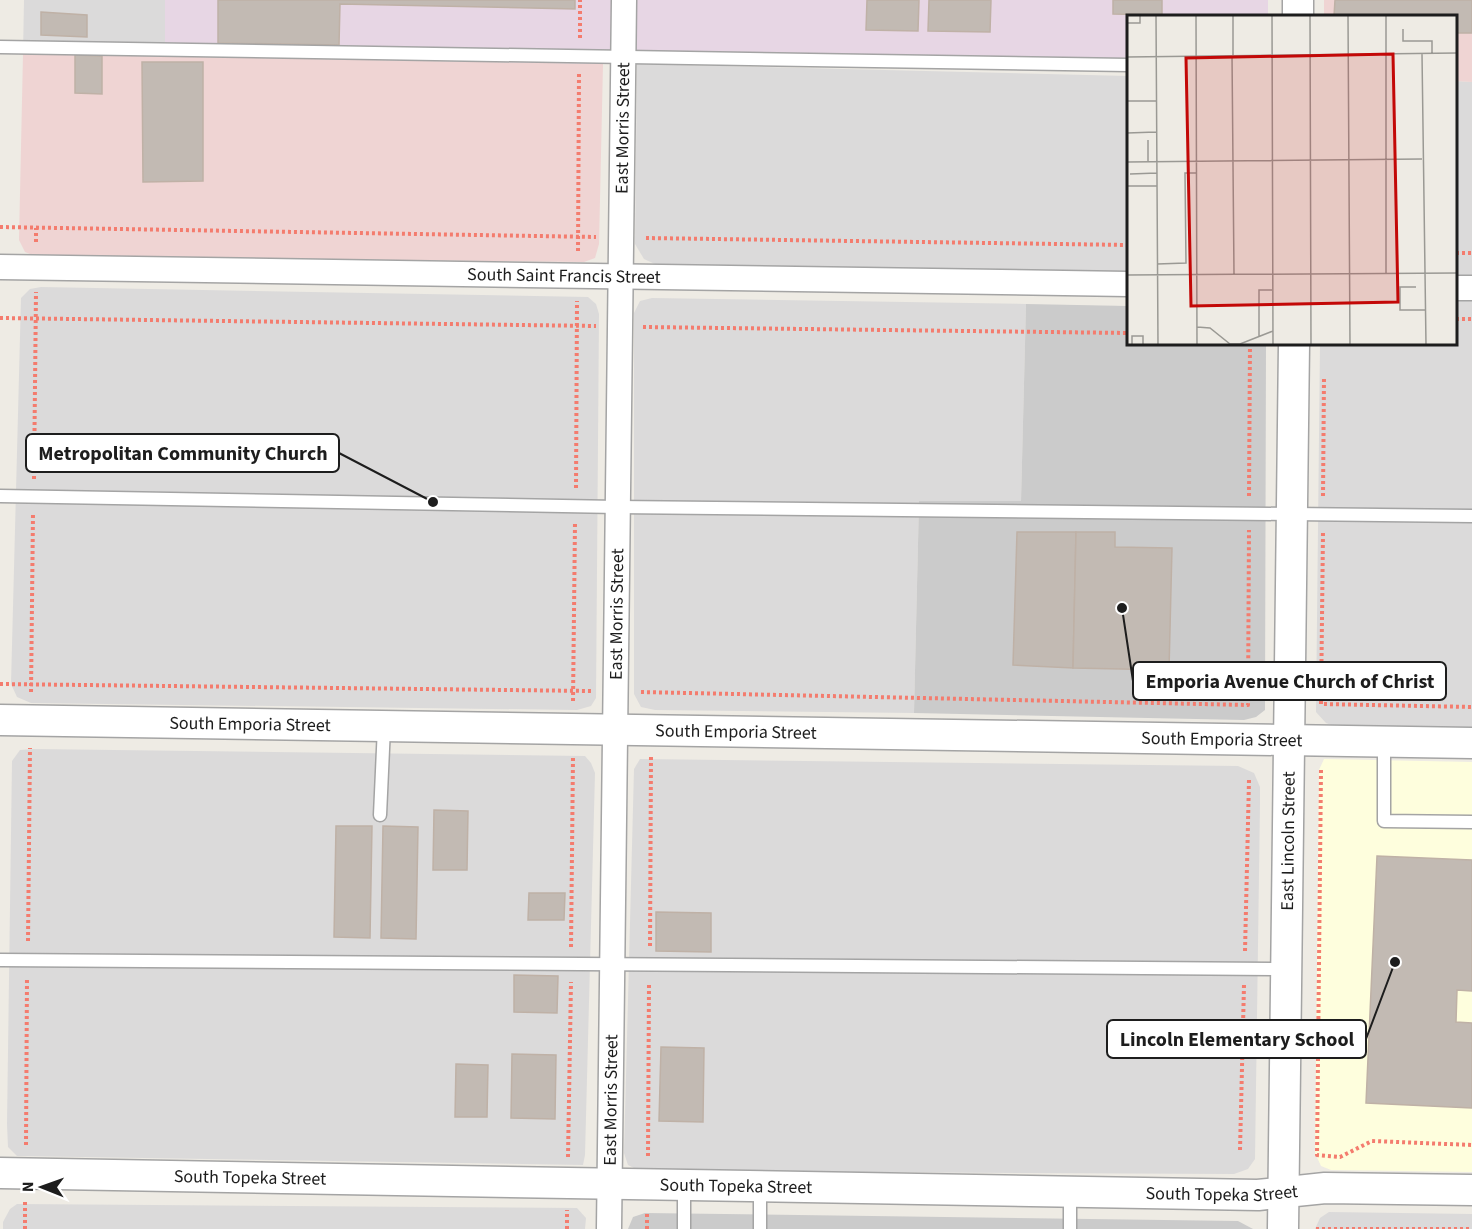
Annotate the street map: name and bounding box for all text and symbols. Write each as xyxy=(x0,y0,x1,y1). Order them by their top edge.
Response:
inset map xyxy=(1127,15,1457,345)
street label: East Morris Street xyxy=(609,62,636,194)
street label: South Saint Francis Street xyxy=(467,262,661,289)
callout: Metropolitan Community Church xyxy=(26,434,339,472)
text: Metropolitan Community Church xyxy=(38,440,328,468)
street label: East Morris Street xyxy=(603,548,630,680)
callout: Emporia Avenue Church of Christ xyxy=(1133,662,1446,700)
text: Emporia Avenue Church of Christ xyxy=(1145,668,1435,696)
street label: South Emporia Street xyxy=(169,710,331,738)
street label: South Emporia Street xyxy=(655,718,817,745)
street label: South Emporia Street xyxy=(1141,725,1303,753)
street label: East Lincoln Street xyxy=(1274,771,1301,911)
callout: Lincoln Elementary School xyxy=(1107,1020,1366,1058)
text: Lincoln Elementary School xyxy=(1120,1026,1355,1054)
street label: East Morris Street xyxy=(597,1034,624,1166)
north arrow xyxy=(12,1157,72,1217)
street label: South Topeka Street xyxy=(174,1164,326,1191)
street label: South Topeka Street xyxy=(659,1172,812,1200)
street label: South Topeka Street xyxy=(1145,1178,1299,1208)
text: N xyxy=(17,1181,39,1192)

